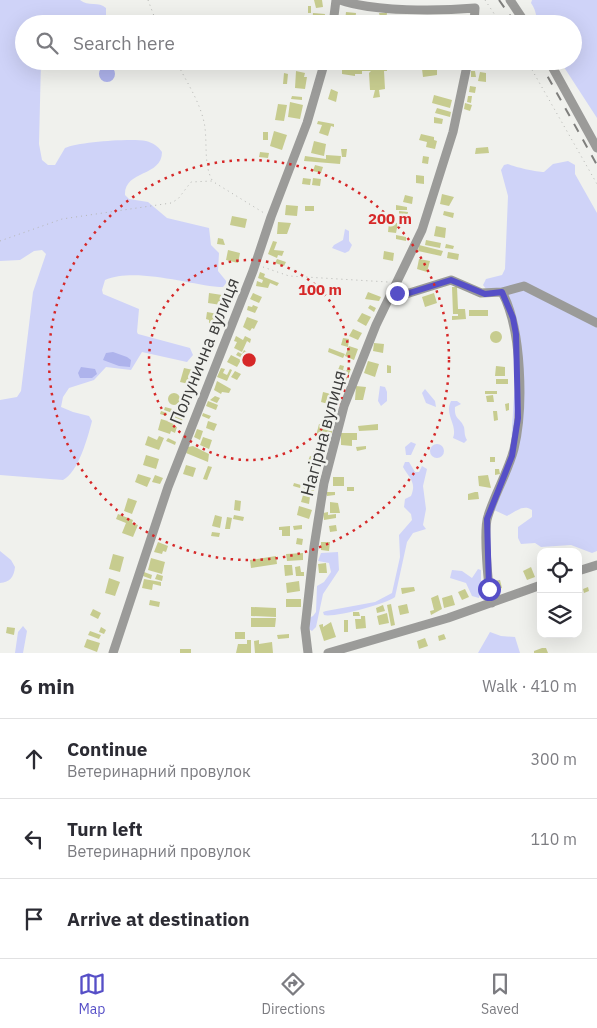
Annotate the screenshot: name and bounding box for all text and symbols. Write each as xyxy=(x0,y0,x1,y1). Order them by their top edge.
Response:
search box xyxy=(15,15,582,70)
icon: search xyxy=(33,29,61,57)
text: Search here xyxy=(73,31,175,55)
text: 200 m xyxy=(368,209,412,228)
street label: Полунична вулиця xyxy=(164,274,244,428)
text: 100 m xyxy=(298,280,342,299)
route end xyxy=(386,282,409,305)
centre of rings xyxy=(240,351,258,369)
street label: Нагірна вулиця xyxy=(295,368,351,498)
map controls xyxy=(537,548,582,638)
button: locate xyxy=(537,548,582,593)
route start xyxy=(478,578,501,601)
button: layers xyxy=(537,593,582,638)
text: 6 min xyxy=(20,672,75,700)
text: Walk · 410 m xyxy=(482,676,577,696)
text: Continue xyxy=(67,737,147,761)
icon: ahead xyxy=(20,745,48,773)
text: 300 m xyxy=(530,749,577,769)
text: Ветеринарний провулок xyxy=(67,761,251,781)
text: Turn left xyxy=(67,817,143,841)
icon: left xyxy=(20,825,48,853)
text: 110 m xyxy=(530,829,577,849)
text: Ветеринарний провулок xyxy=(67,841,251,861)
icon: arrive xyxy=(20,905,48,933)
text: Arrive at destination xyxy=(67,907,250,931)
tab: Map xyxy=(78,970,106,1018)
tab: Directions xyxy=(262,970,325,1018)
tab: Saved xyxy=(481,970,519,1018)

